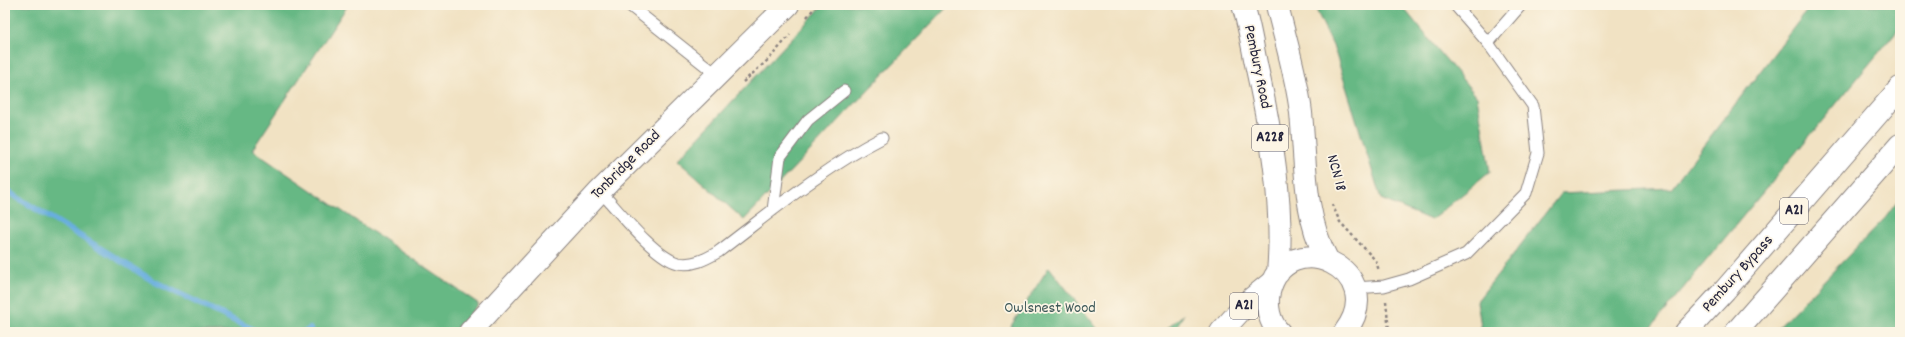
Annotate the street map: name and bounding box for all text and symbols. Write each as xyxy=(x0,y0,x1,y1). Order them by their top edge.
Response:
street label: Pembury Road xyxy=(1237,23,1277,111)
street label: Tonbridge Road xyxy=(586,125,666,205)
road number: A228 xyxy=(1252,125,1288,151)
street label: NCN 18 xyxy=(1320,152,1352,194)
road number: A21 xyxy=(1780,198,1808,224)
street label: Pembury Bypass xyxy=(1697,230,1779,318)
road number: A21 xyxy=(1230,293,1258,319)
park label: Owlsnest Wood xyxy=(1004,297,1096,320)

